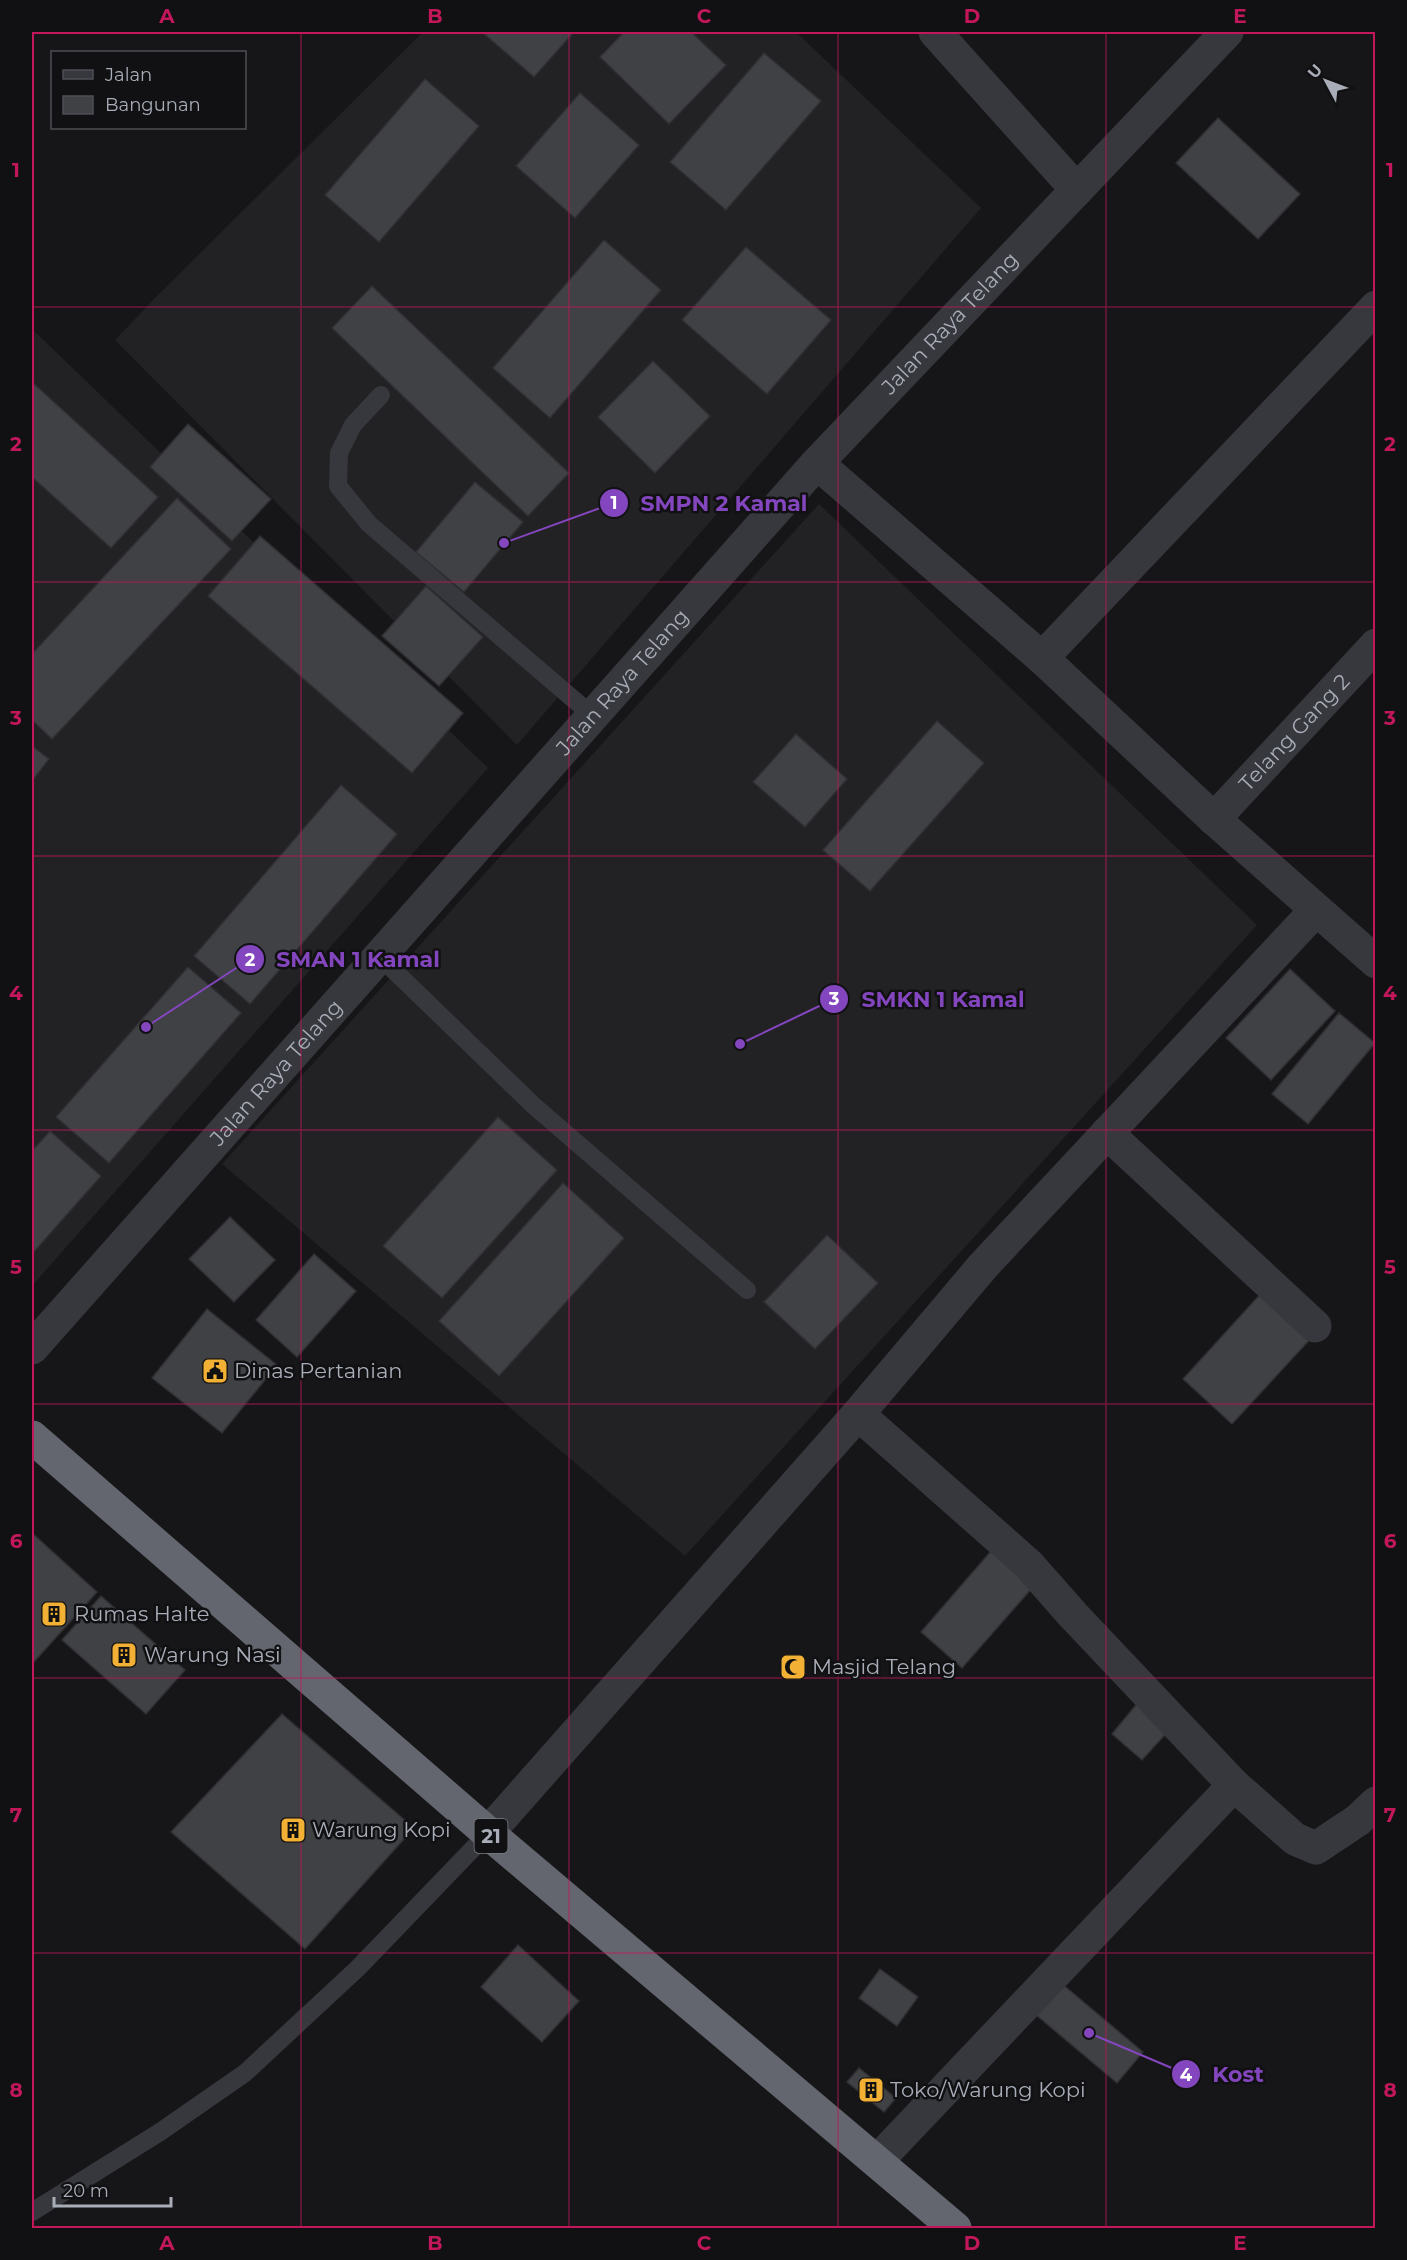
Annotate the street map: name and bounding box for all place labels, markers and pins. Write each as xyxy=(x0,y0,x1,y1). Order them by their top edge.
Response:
callout: SMPN 2 Kamal xyxy=(599,483,820,523)
callout: SMAN 1 Kamal xyxy=(235,939,452,979)
callout: SMKN 1 Kamal xyxy=(819,979,1036,1019)
public building icon: Dinas Pertanian xyxy=(200,1356,230,1386)
place label: Dinas Pertanian xyxy=(234,1358,403,1383)
building icon: Rumas Halte xyxy=(39,1599,69,1629)
place label: Rumas Halte xyxy=(74,1601,209,1626)
building icon: Warung Nasi xyxy=(109,1640,139,1670)
place label: Warung Nasi xyxy=(144,1642,281,1667)
mosque icon: Masjid Telang xyxy=(778,1652,808,1682)
place label: Masjid Telang xyxy=(812,1654,956,1679)
building icon: Warung Kopi xyxy=(278,1815,308,1845)
place label: Warung Kopi xyxy=(312,1817,451,1842)
callout: Kost xyxy=(1171,2054,1276,2094)
building icon: Toko/Warung Kopi xyxy=(856,2075,886,2105)
place label: Toko/Warung Kopi xyxy=(890,2077,1086,2102)

